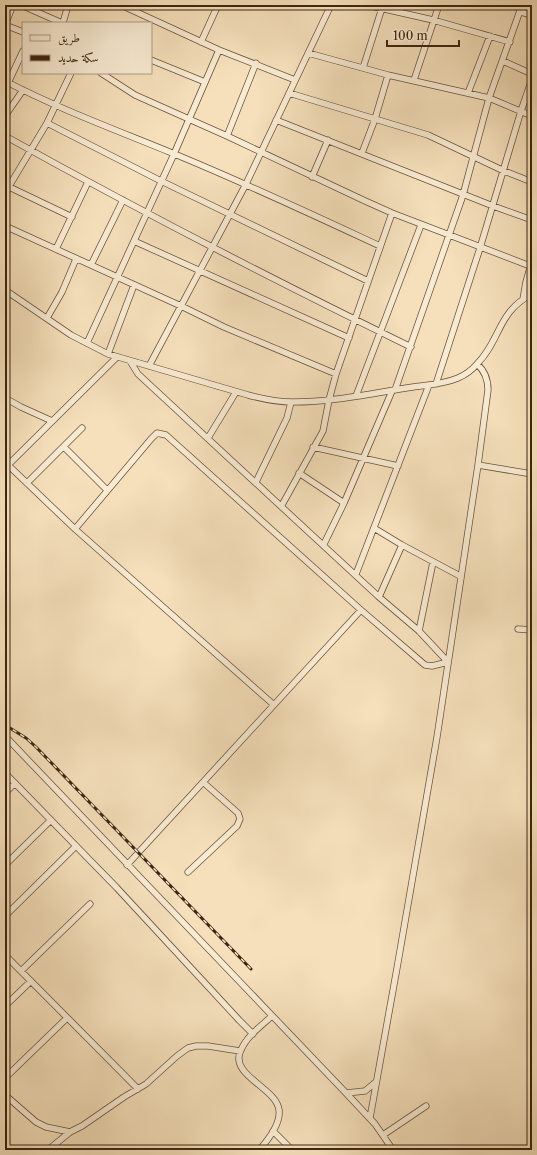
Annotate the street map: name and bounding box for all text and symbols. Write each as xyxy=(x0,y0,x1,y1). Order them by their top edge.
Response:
legend xyxy=(22,22,152,74)
scale bar xyxy=(387,22,459,48)
text: 100 m xyxy=(393,28,428,43)
text: طريق xyxy=(58,30,80,46)
text: سكة حديد xyxy=(58,50,99,65)

